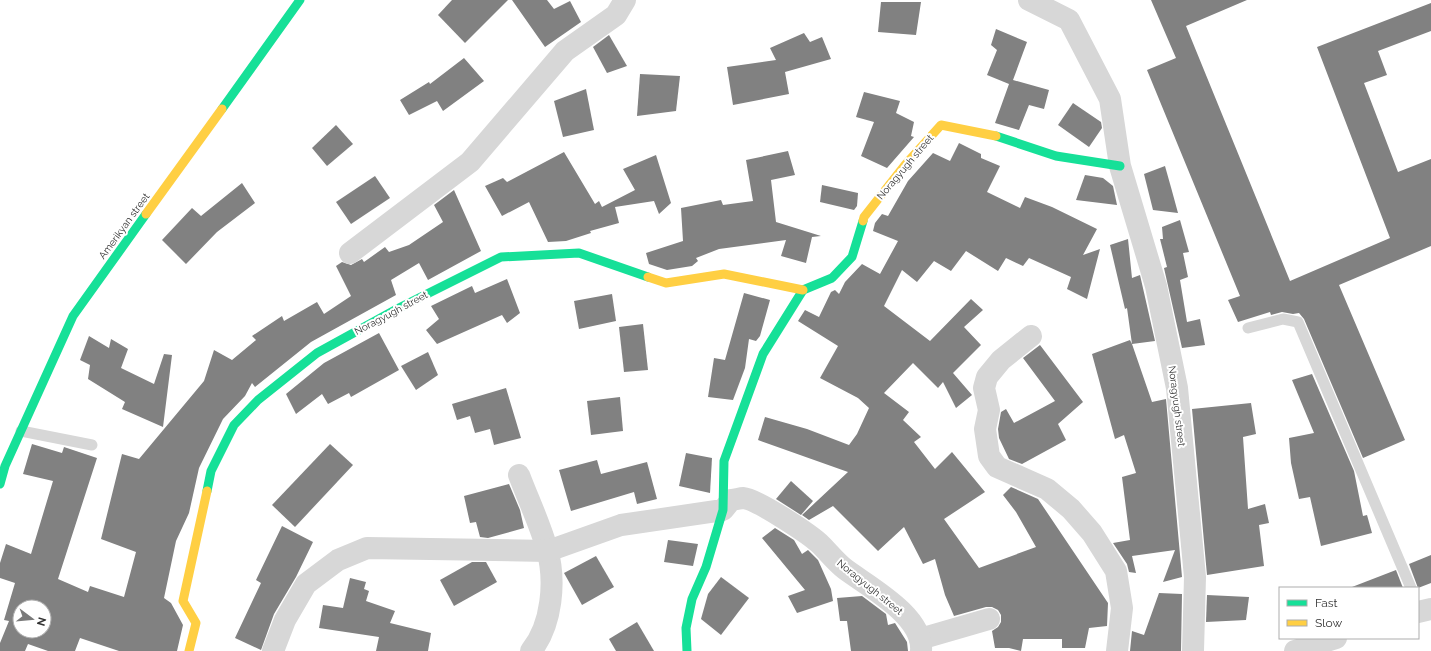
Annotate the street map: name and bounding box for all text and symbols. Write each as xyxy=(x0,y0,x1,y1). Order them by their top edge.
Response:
street label: Noragyugh street xyxy=(875,132,936,202)
street label: Amerikyan street xyxy=(96,190,152,261)
street label: Noragyugh street xyxy=(353,289,430,337)
street label: Noragyugh street xyxy=(1167,365,1187,448)
street label: Noragyugh street xyxy=(835,557,906,617)
legend xyxy=(1279,587,1419,639)
text: Fast xyxy=(1315,596,1338,610)
north arrow xyxy=(12,599,52,639)
text: N xyxy=(34,616,49,627)
text: Slow xyxy=(1315,616,1342,630)

